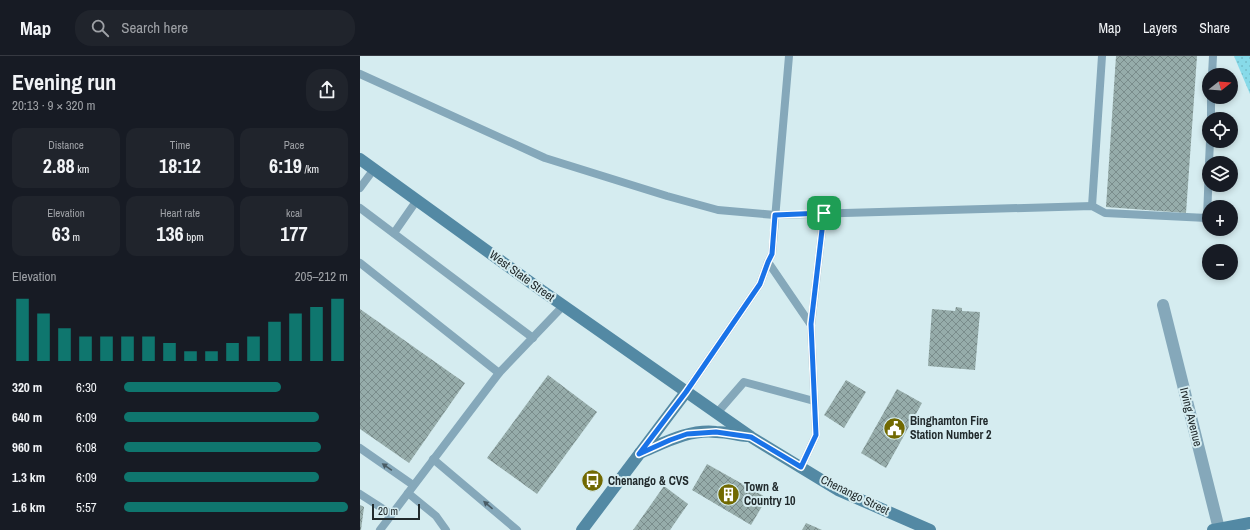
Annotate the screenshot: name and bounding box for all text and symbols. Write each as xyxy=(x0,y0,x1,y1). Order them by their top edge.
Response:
search box xyxy=(75,10,355,46)
text: Map xyxy=(20,15,51,41)
icon: search xyxy=(89,17,111,39)
text: Search here xyxy=(121,17,188,38)
text: Map xyxy=(1099,19,1121,37)
text: Layers xyxy=(1143,19,1177,37)
text: Share xyxy=(1199,19,1230,37)
text: Evening run xyxy=(12,67,116,97)
north arrow xyxy=(1202,68,1238,104)
map controls xyxy=(1202,68,1238,280)
button: share xyxy=(306,69,348,111)
text: 20:13 · 9 × 320 m xyxy=(12,97,95,114)
button: locate xyxy=(1202,112,1238,148)
text: Distance xyxy=(48,138,84,152)
text: Time xyxy=(170,138,190,152)
text: Pace xyxy=(284,138,304,152)
text: 2.88 xyxy=(43,152,75,179)
text: 18:12 xyxy=(159,152,201,179)
text: 6:19 xyxy=(269,152,302,179)
button: layers xyxy=(1202,156,1238,192)
text: km xyxy=(75,162,89,176)
text: /km xyxy=(302,162,319,176)
pin xyxy=(807,196,841,230)
button: + xyxy=(1202,200,1238,236)
icon: arrive xyxy=(813,202,835,224)
text: Elevation xyxy=(47,206,85,220)
text: Heart rate xyxy=(160,206,200,220)
text: kcal xyxy=(286,206,302,220)
text: 63 xyxy=(52,220,70,247)
text: 136 xyxy=(156,220,184,247)
text: 177 xyxy=(280,220,308,247)
text: m xyxy=(70,230,80,244)
text: bpm xyxy=(184,230,204,244)
button: − xyxy=(1202,244,1238,280)
street label: West State Street xyxy=(486,247,558,305)
text: Elevation xyxy=(12,268,56,285)
text: 205–212 m xyxy=(295,268,348,285)
text: 320 m xyxy=(12,379,42,396)
text: 6:30 xyxy=(76,379,97,396)
street label: Irving Avenue xyxy=(1176,386,1206,448)
text: 640 m xyxy=(12,409,42,426)
text: 6:09 xyxy=(76,409,97,426)
place label: Binghamton Fire Station Number 2 xyxy=(910,413,992,443)
public building icon: Binghamton Fire Station Number 2 xyxy=(882,415,908,441)
text: 960 m xyxy=(12,439,42,456)
text: 6:08 xyxy=(76,439,97,456)
one-way arrow xyxy=(381,463,392,471)
bus stop icon: Chenango & CVS xyxy=(579,468,605,494)
text: 1.3 km xyxy=(12,469,45,486)
text: 6:09 xyxy=(76,469,97,486)
street label: Chenango Street xyxy=(818,472,892,519)
place label: Chenango & CVS xyxy=(608,473,689,489)
place label: Town & Country 10 xyxy=(744,479,796,509)
building icon: Town & Country 10 xyxy=(716,481,742,507)
text: 1.6 km xyxy=(12,499,45,516)
text: 5:57 xyxy=(76,499,97,516)
one-way arrow xyxy=(482,500,493,509)
scale bar xyxy=(372,502,420,521)
text: 20 m xyxy=(378,504,398,518)

